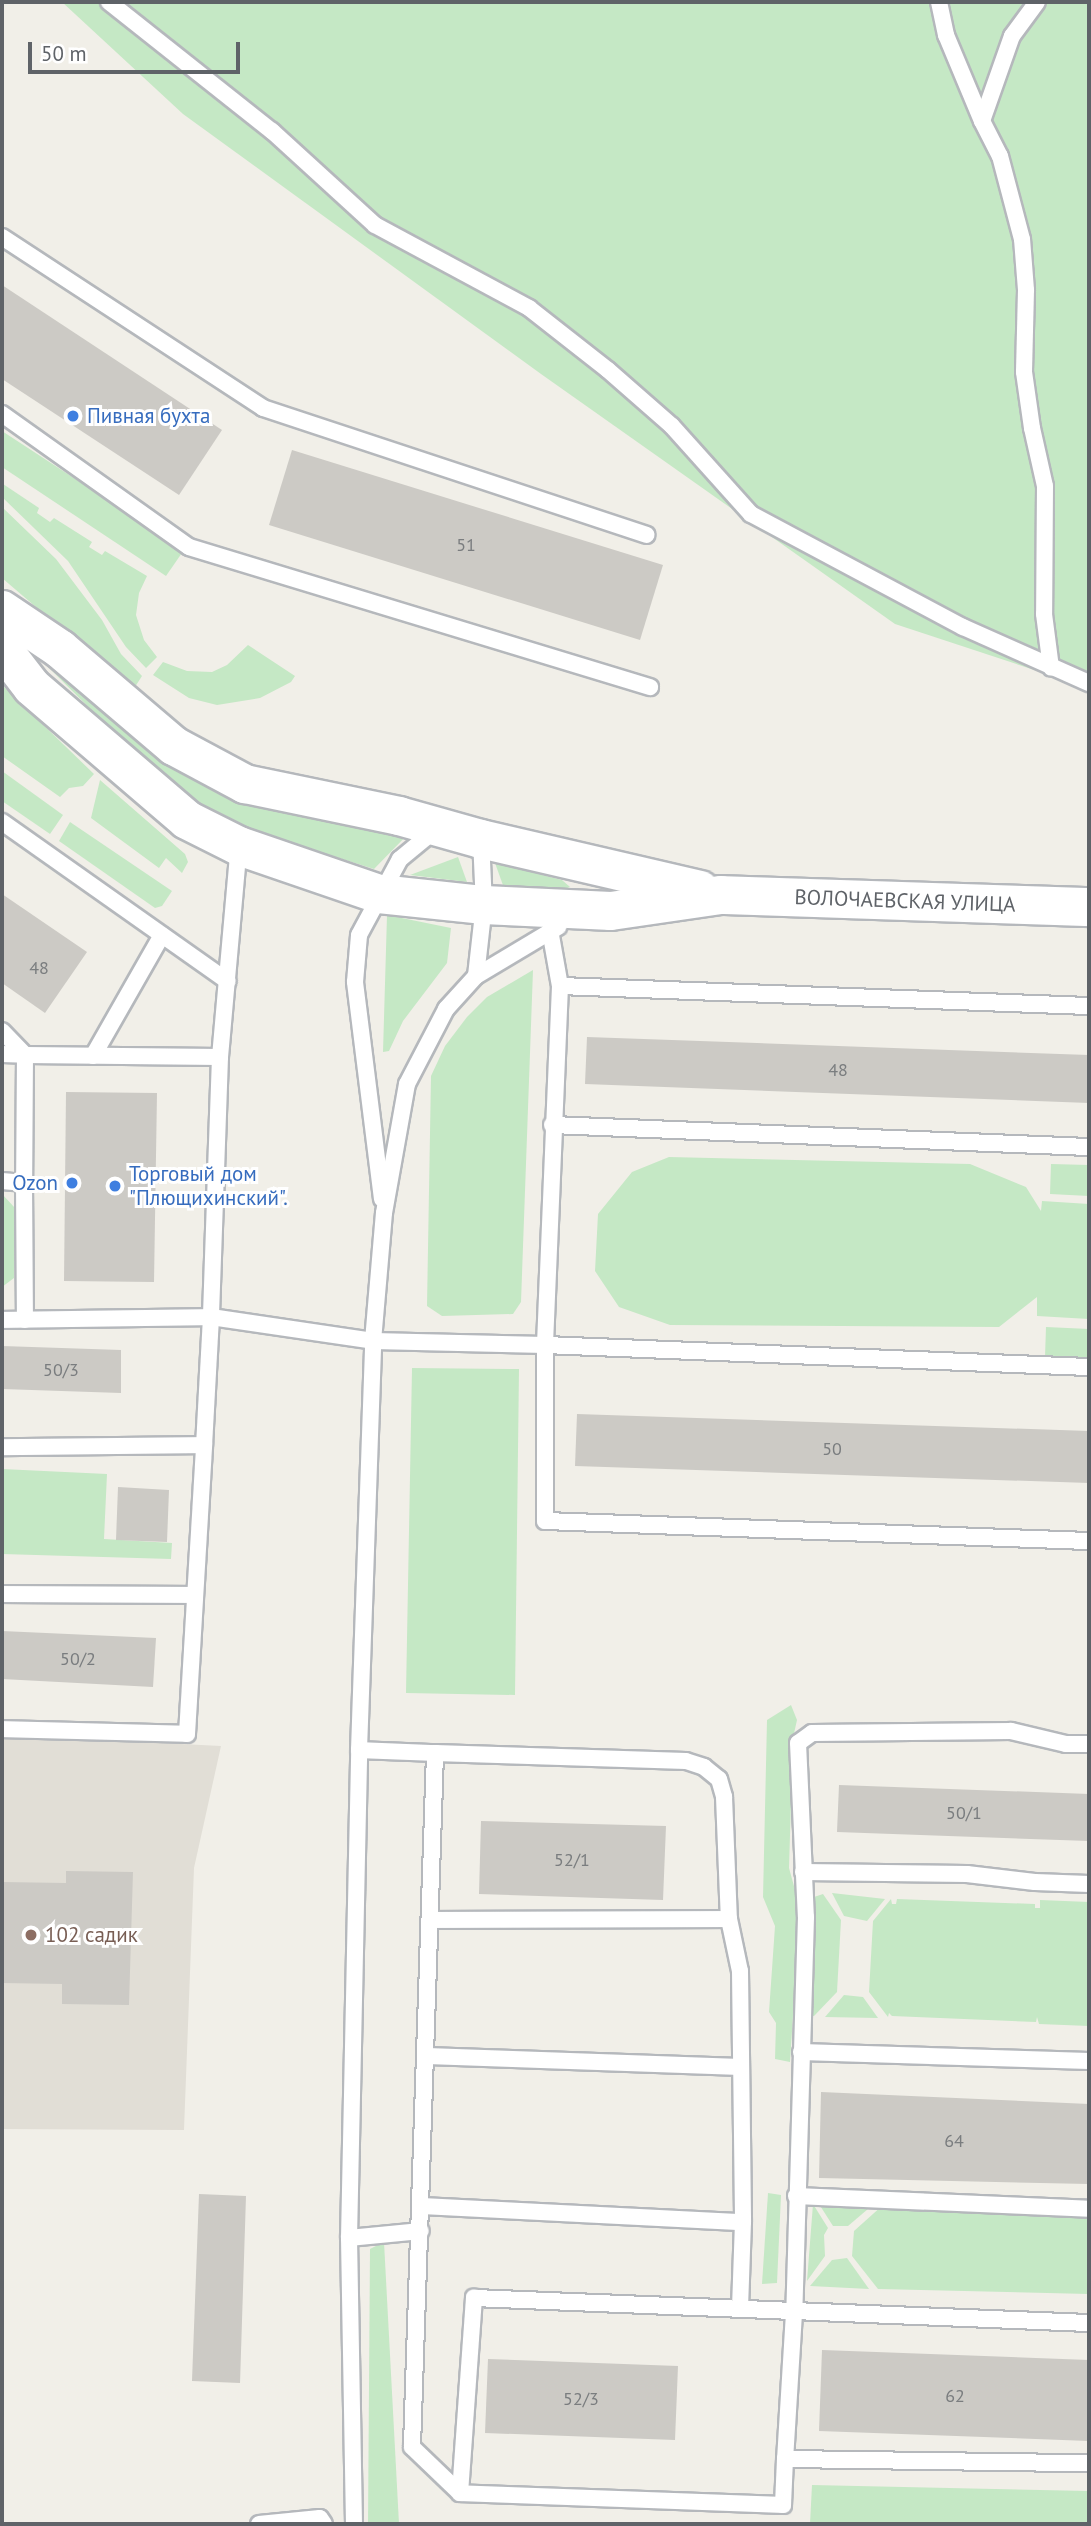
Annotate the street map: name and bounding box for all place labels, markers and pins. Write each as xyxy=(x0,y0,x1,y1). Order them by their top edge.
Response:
place label: Пивная бухта xyxy=(87,403,210,429)
marker: Пивная бухта xyxy=(65,408,81,424)
place label: Торговый дом "Плющихинский". xyxy=(129,1161,288,1211)
place label: Ozon xyxy=(12,1170,58,1196)
marker: Ozon xyxy=(64,1175,80,1191)
marker: Торговый дом "Плющихинский". xyxy=(107,1178,123,1194)
place label: 102 садик xyxy=(45,1922,138,1948)
marker: 102 садик xyxy=(23,1927,39,1943)

